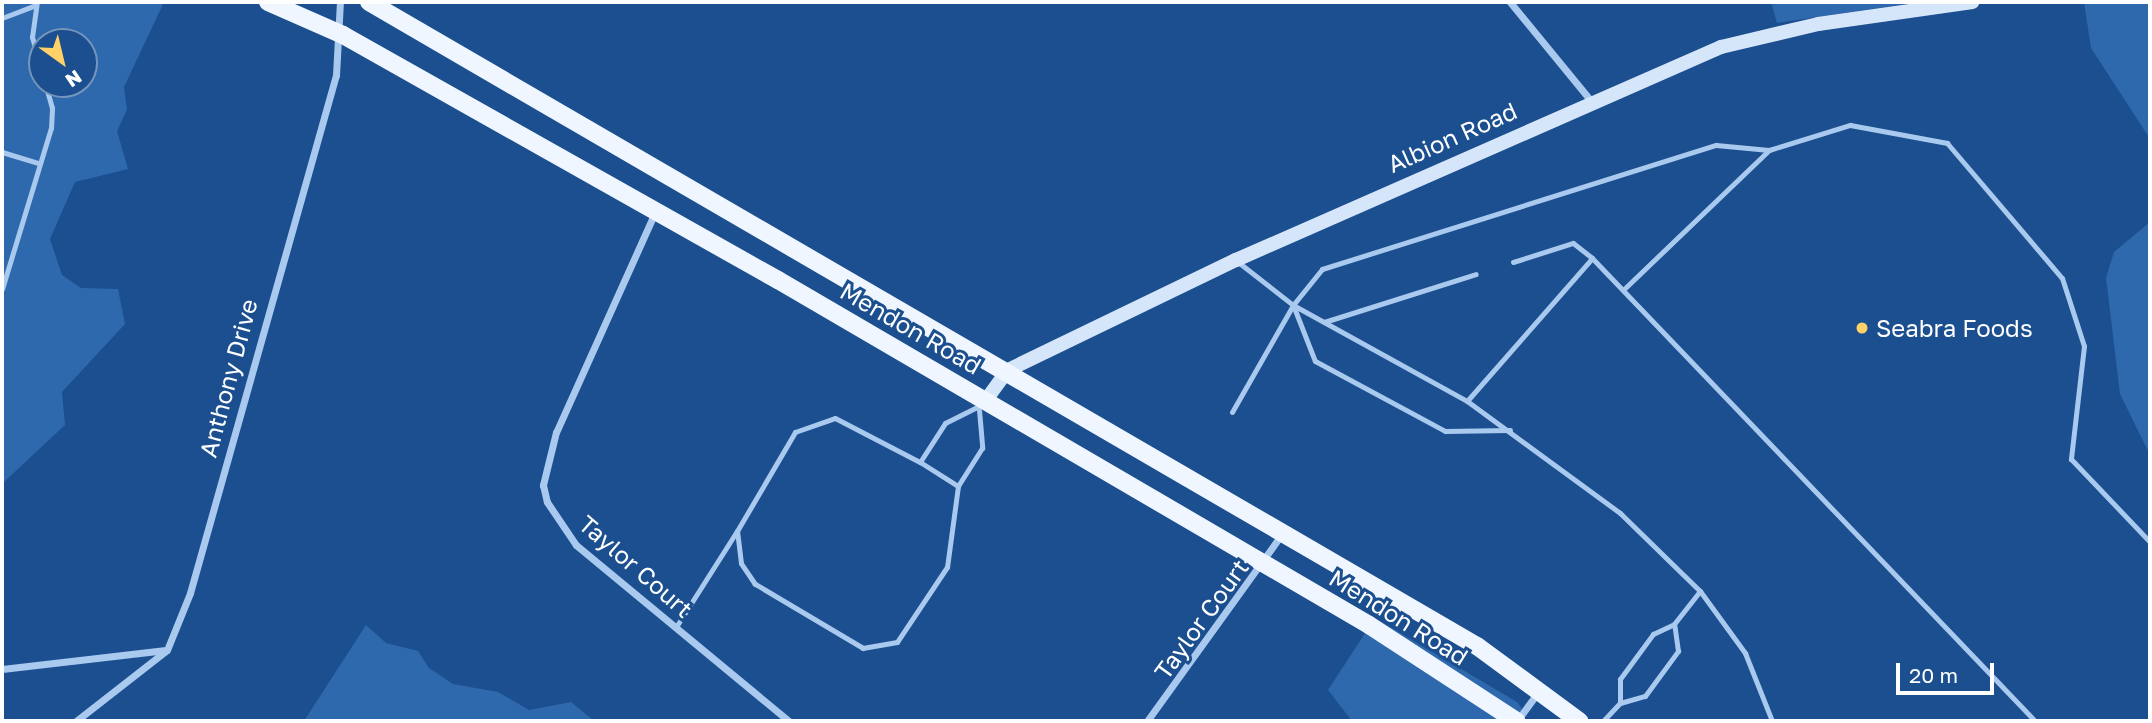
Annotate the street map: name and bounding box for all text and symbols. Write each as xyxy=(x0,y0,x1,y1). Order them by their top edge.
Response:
north arrow xyxy=(28,28,98,98)
text: N xyxy=(61,66,86,93)
street label: Albion Road xyxy=(1383,96,1521,178)
street label: Mendon Road xyxy=(835,276,987,380)
street label: Anthony Drive xyxy=(193,296,263,460)
place label: Seabra Foods xyxy=(1876,314,2033,342)
marker: Seabra Foods xyxy=(1854,320,1870,336)
street label: Taylor Court xyxy=(573,509,699,623)
street label: Taylor Court xyxy=(1148,553,1254,685)
street label: Mendon Road xyxy=(1324,563,1474,671)
scale bar xyxy=(1900,650,1998,694)
text: 20 m xyxy=(1909,662,1958,688)

